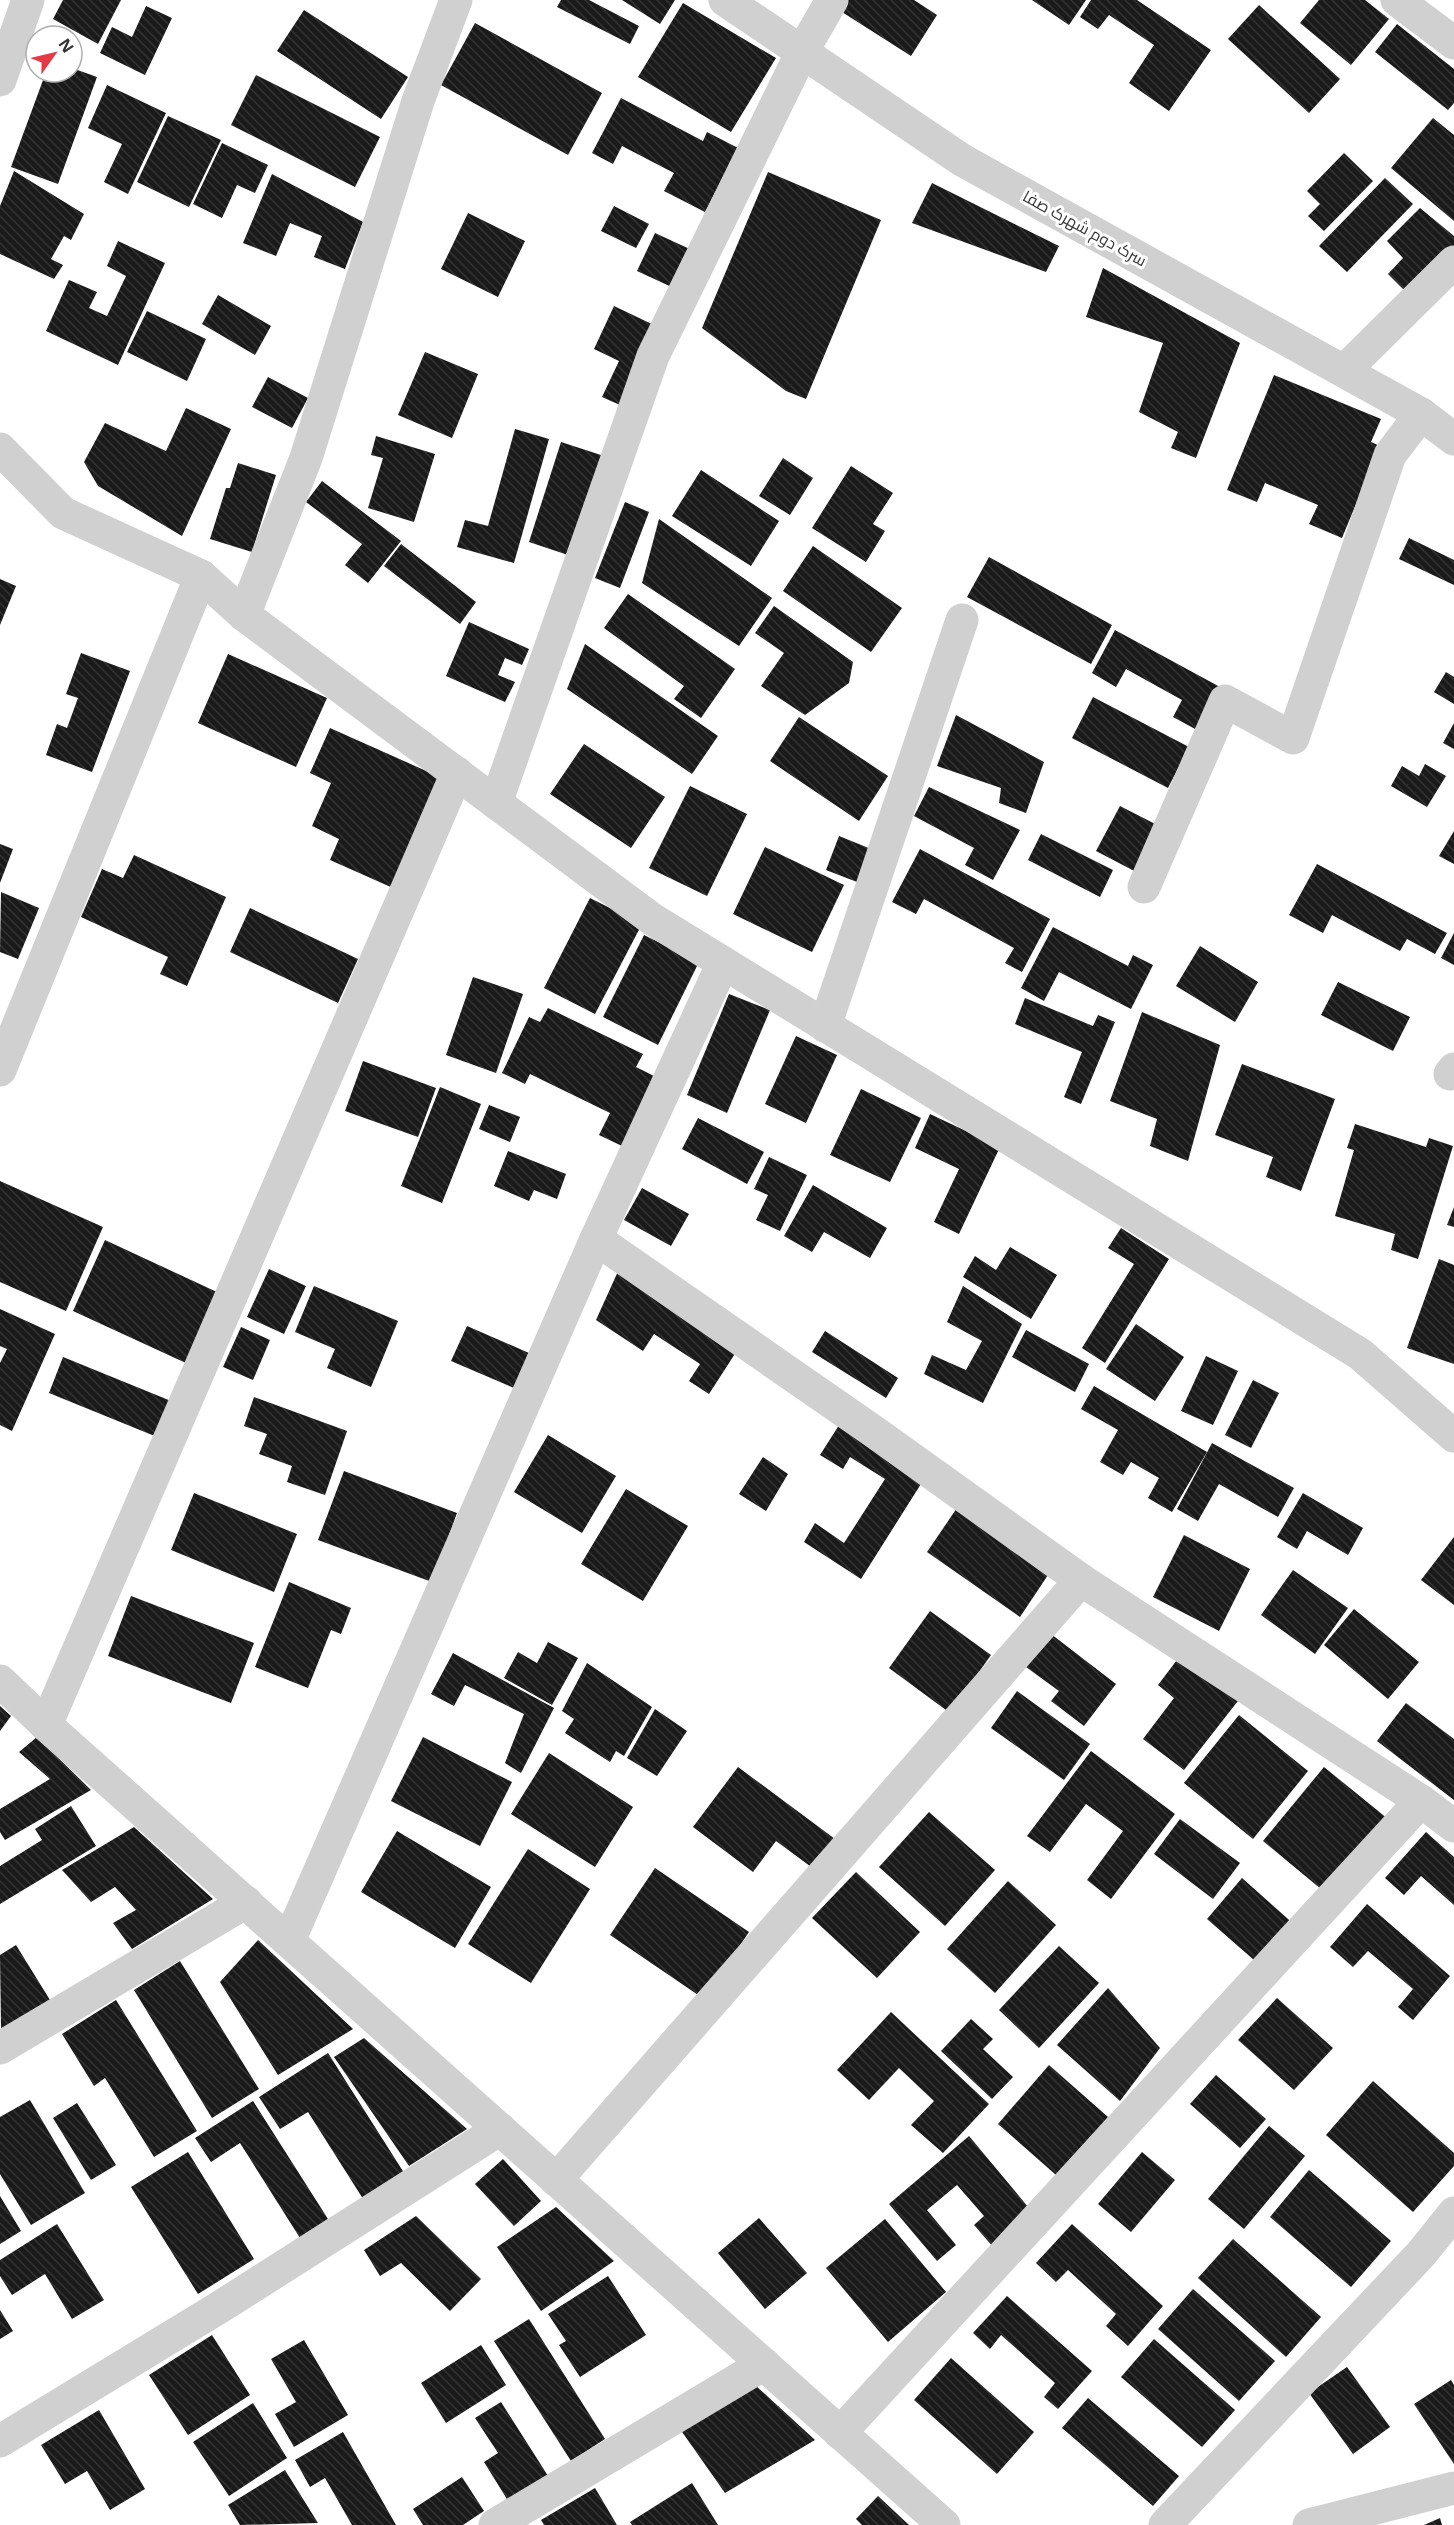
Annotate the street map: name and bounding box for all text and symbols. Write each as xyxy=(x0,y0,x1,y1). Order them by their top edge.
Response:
north arrow xyxy=(24,24,84,84)
text: N xyxy=(54,34,79,57)
street label: سرک دوم شهرک صفا xyxy=(1019,185,1151,272)

